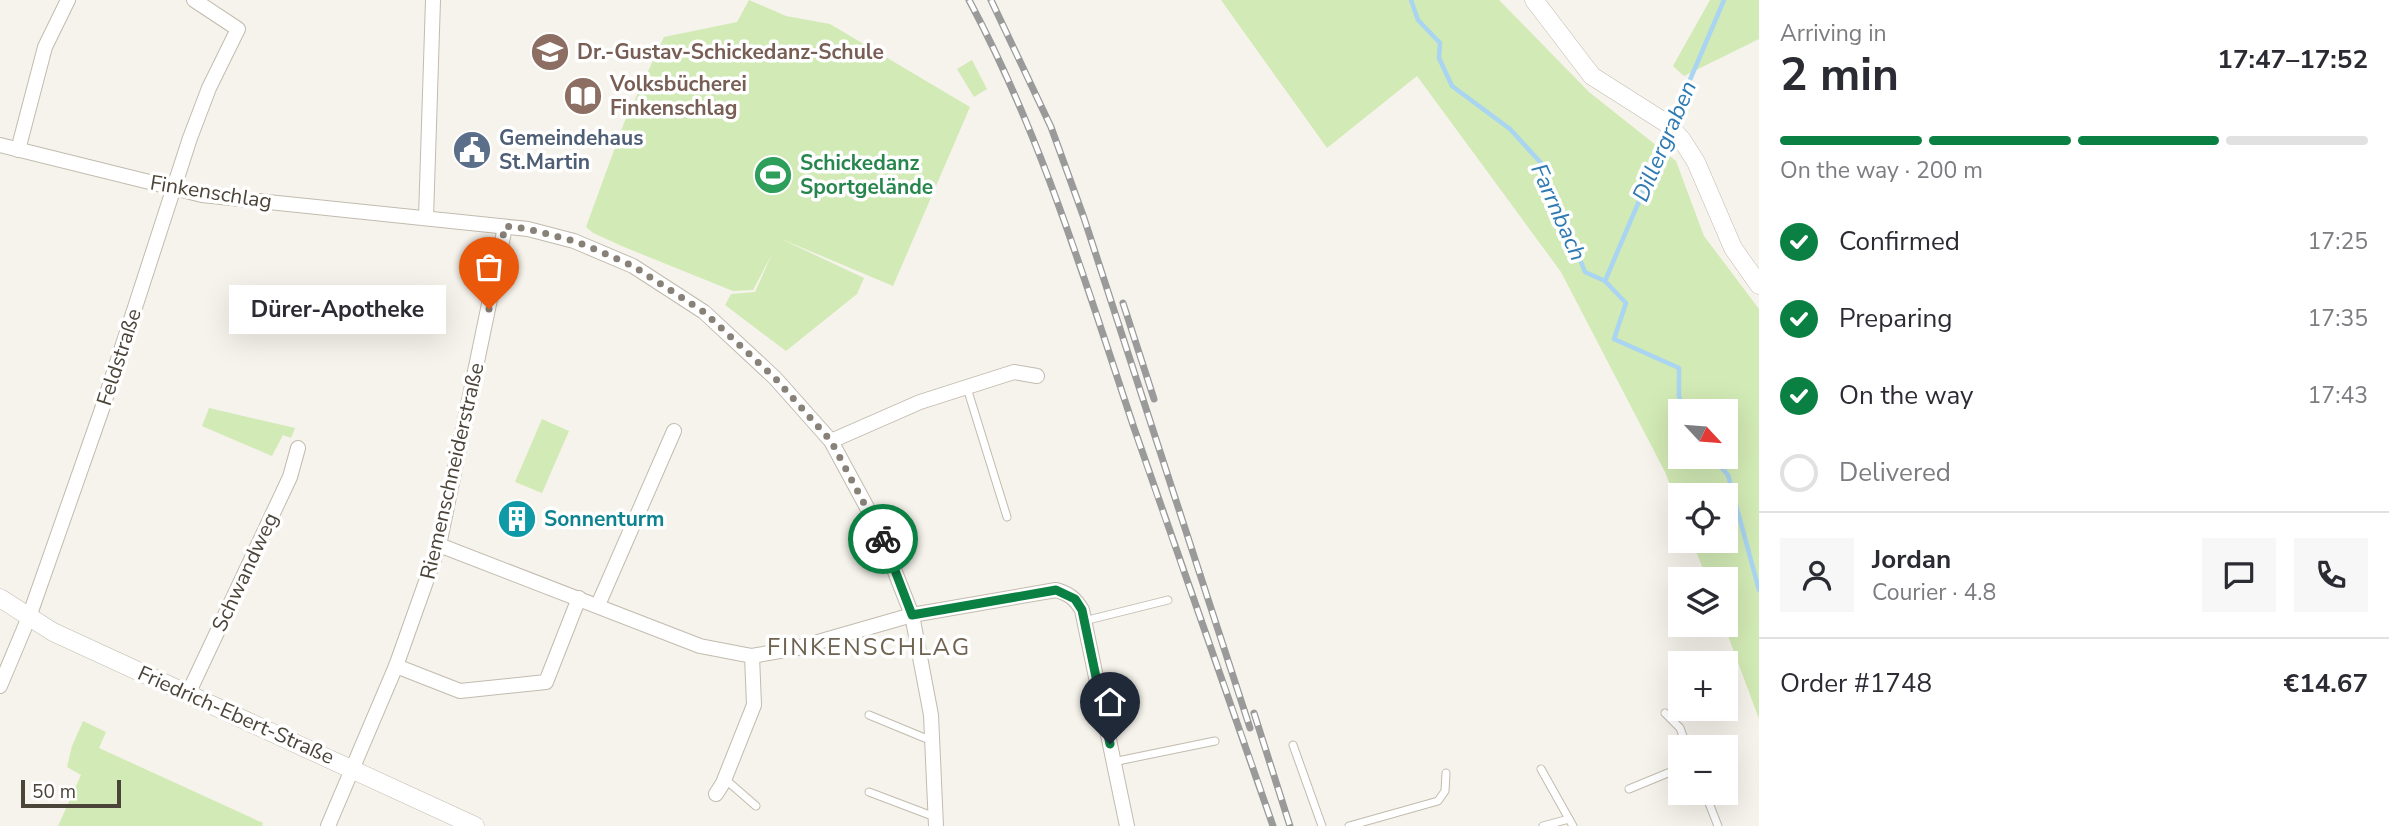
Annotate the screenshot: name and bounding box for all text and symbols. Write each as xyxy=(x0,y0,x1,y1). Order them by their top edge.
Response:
text: Arriving in xyxy=(1780,18,1887,49)
school or university icon: Dr.-Gustav-Schickedanz-Schule xyxy=(529,31,571,73)
place label: Dr.-Gustav-Schickedanz-Schule xyxy=(577,38,884,66)
text: 17:47–17:52 xyxy=(2217,42,2368,77)
text: 2 min xyxy=(1780,43,1899,106)
place label: Volksbücherei Finkenschlag xyxy=(609,70,747,122)
library icon: Volksbücherei Finkenschlag xyxy=(562,75,604,117)
water label: Dillergraben xyxy=(1625,76,1704,207)
place label: Gemeindehaus St.Martin xyxy=(499,124,643,176)
public building icon: Gemeindehaus St.Martin xyxy=(451,129,493,171)
place label: Schickedanz Sportgelände xyxy=(800,149,933,201)
sports icon: Schickedanz Sportgelände xyxy=(752,154,794,196)
text: On the way · 200 m xyxy=(1780,155,1983,186)
water label: Farrnbach xyxy=(1523,159,1594,266)
street label: Finkenschlag xyxy=(148,169,274,215)
icon: check xyxy=(1780,223,1818,261)
text: Confirmed xyxy=(1839,224,1960,259)
text: 17:25 xyxy=(2308,226,2368,257)
pin xyxy=(459,237,519,309)
icon: bag xyxy=(470,248,508,286)
callout: Dürer-Apotheke xyxy=(230,284,447,334)
text: Dürer-Apotheke xyxy=(251,294,424,325)
icon: check xyxy=(1780,300,1818,338)
text: Preparing xyxy=(1839,301,1952,336)
text: 17:35 xyxy=(2308,303,2368,334)
street label: Feldstraße xyxy=(90,305,148,409)
street label: Riemenschneiderstraße xyxy=(413,360,491,582)
icon: check xyxy=(1780,377,1818,415)
text: On the way xyxy=(1839,378,1973,413)
text: 17:43 xyxy=(2308,380,2368,411)
north arrow xyxy=(1668,399,1738,469)
map controls xyxy=(1668,399,1738,805)
text: Delivered xyxy=(1839,455,1951,490)
button: locate xyxy=(1668,483,1738,553)
building icon: Sonnenturm xyxy=(496,498,538,540)
courier xyxy=(848,504,918,574)
place label: Sonnenturm xyxy=(544,505,664,533)
street label: Schwandweg xyxy=(205,508,285,636)
icon: bike xyxy=(864,520,902,558)
button: person xyxy=(1780,538,1854,612)
button: chat xyxy=(2202,538,2276,612)
button: phone xyxy=(2294,538,2368,612)
text: Jordan xyxy=(1872,542,1951,577)
button: layers xyxy=(1668,567,1738,637)
text: Courier · 4.8 xyxy=(1872,577,1996,608)
district label: FINKENSCHLAG xyxy=(767,631,971,663)
button: + xyxy=(1668,651,1738,721)
street label: Friedrich-Ebert-Straße xyxy=(133,659,339,771)
text: Order #1748 xyxy=(1780,666,1932,701)
text: €14.67 xyxy=(2284,666,2368,701)
pin xyxy=(1080,672,1140,744)
icon: home xyxy=(1091,683,1129,721)
button: − xyxy=(1668,735,1738,805)
scale bar xyxy=(21,777,121,809)
text: 50 m xyxy=(32,779,76,805)

